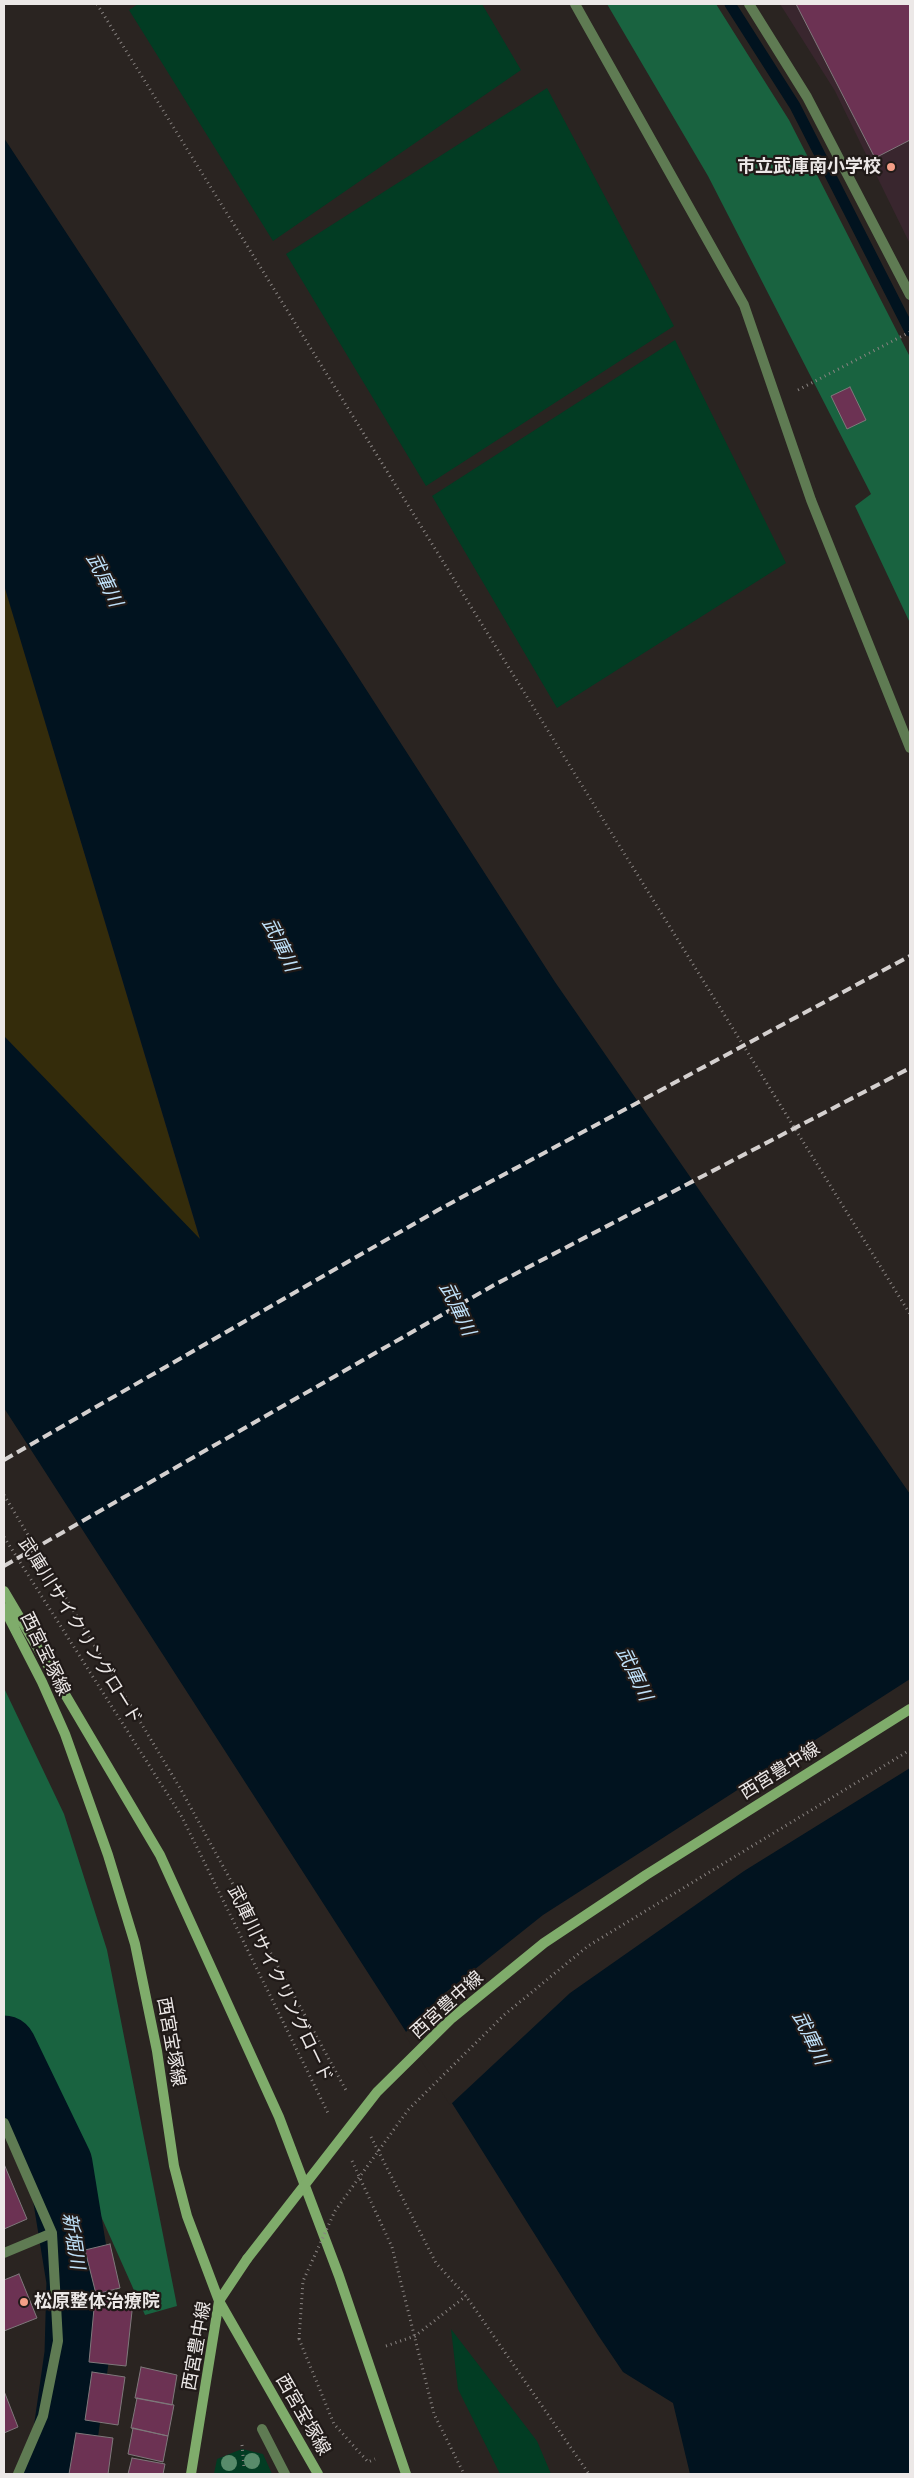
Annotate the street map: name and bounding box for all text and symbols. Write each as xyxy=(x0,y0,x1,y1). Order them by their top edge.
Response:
place label: 市立武庫南小学校 xyxy=(737,156,881,178)
marker: 市立武庫南小学校 xyxy=(885,161,897,173)
water label: 武庫川 xyxy=(81,549,127,611)
water label: 武庫川 xyxy=(257,914,303,976)
water label: 武庫川 xyxy=(434,1278,480,1340)
street label: 武庫川サイクリングロード xyxy=(14,1534,146,1728)
street label: 西宮宝塚線 xyxy=(16,1609,74,1699)
water label: 武庫川 xyxy=(611,1643,657,1705)
street label: 西宮豊中線 xyxy=(736,1738,824,1804)
street label: 武庫川サイクリングロード xyxy=(223,1882,337,2086)
street label: 西宮豊中線 xyxy=(406,1967,488,2043)
street label: 西宮宝塚線 xyxy=(153,1996,189,2088)
water label: 武庫川 xyxy=(787,2007,833,2069)
water label: 新堀川 xyxy=(57,2211,89,2271)
place label: 松原整体治療院 xyxy=(34,2291,160,2313)
marker: 松原整体治療院 xyxy=(18,2296,30,2308)
street label: 西宮豊中線 xyxy=(179,2300,215,2392)
street label: 西宮宝塚線 xyxy=(271,2371,335,2459)

